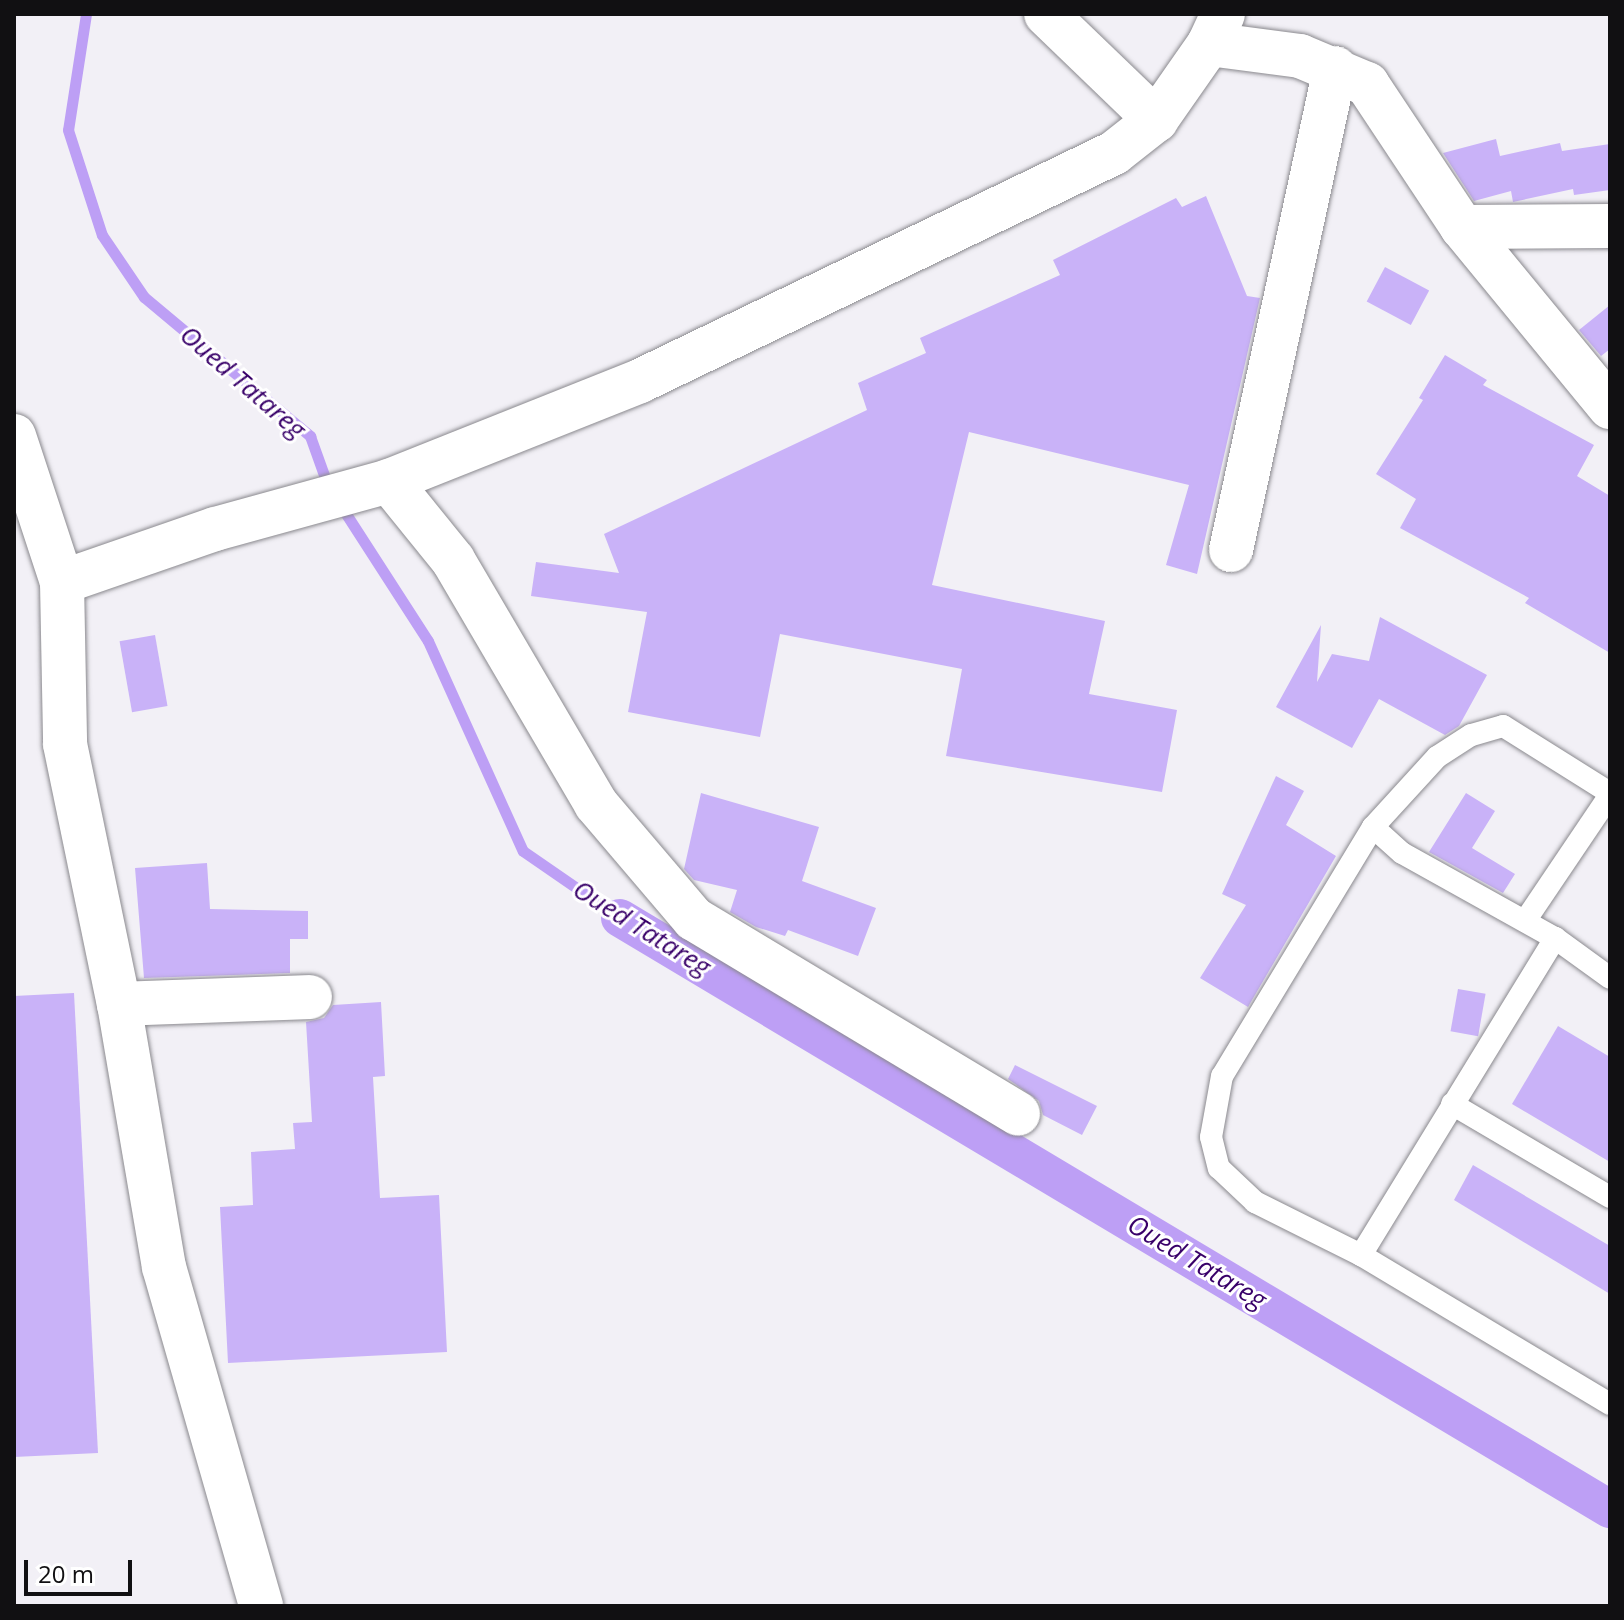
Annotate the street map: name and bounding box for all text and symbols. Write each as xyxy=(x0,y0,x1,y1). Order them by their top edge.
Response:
water label: Oued Tatareg xyxy=(174,319,312,445)
water label: Oued Tatareg xyxy=(568,873,716,983)
water label: Oued Tatareg xyxy=(1122,1208,1272,1316)
scale bar xyxy=(28,1544,136,1594)
text: 20 m xyxy=(38,1557,94,1590)

